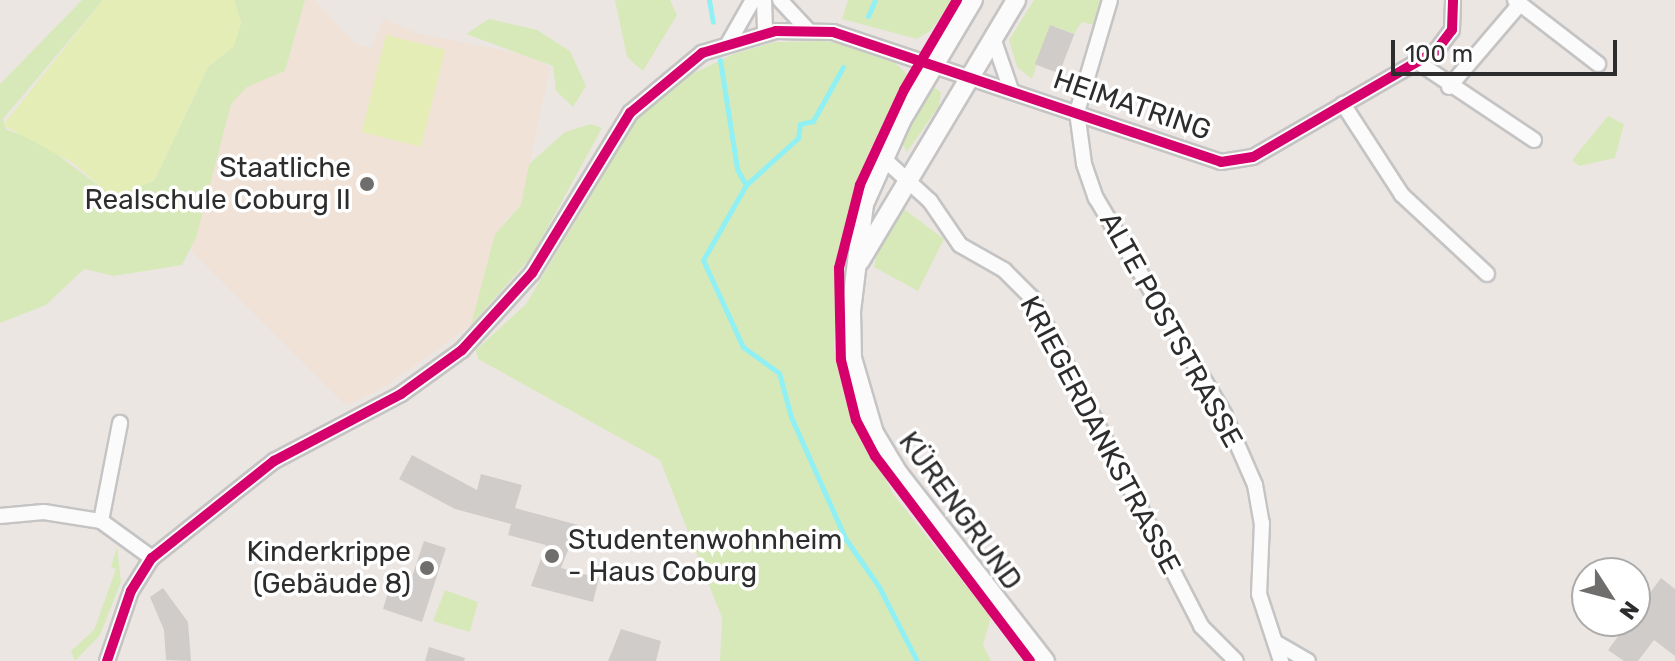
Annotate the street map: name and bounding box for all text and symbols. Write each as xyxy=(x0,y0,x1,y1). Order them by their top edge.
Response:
scale bar xyxy=(1395,24,1621,74)
text: 100 m xyxy=(1405,40,1473,68)
street label: HEIMATRING xyxy=(1049,62,1215,148)
place label: Staatliche Realschule Coburg II xyxy=(84,151,351,217)
marker: Staatliche Realschule Coburg II xyxy=(358,175,376,193)
street label: ALTE POSTSTRASSE xyxy=(1092,207,1250,453)
street label: KRIEGERDANKSTRASSE xyxy=(1012,290,1188,580)
street label: KÜRENGRUND xyxy=(891,425,1029,597)
place label: Studentenwohnheim - Haus Coburg xyxy=(568,523,842,589)
place label: Kinderkrippe (Gebäude 8) xyxy=(247,535,411,601)
marker: Studentenwohnheim - Haus Coburg xyxy=(543,547,561,565)
north arrow xyxy=(1571,557,1651,637)
marker: Kinderkrippe (Gebäude 8) xyxy=(418,559,436,577)
text: N xyxy=(1614,596,1645,625)

